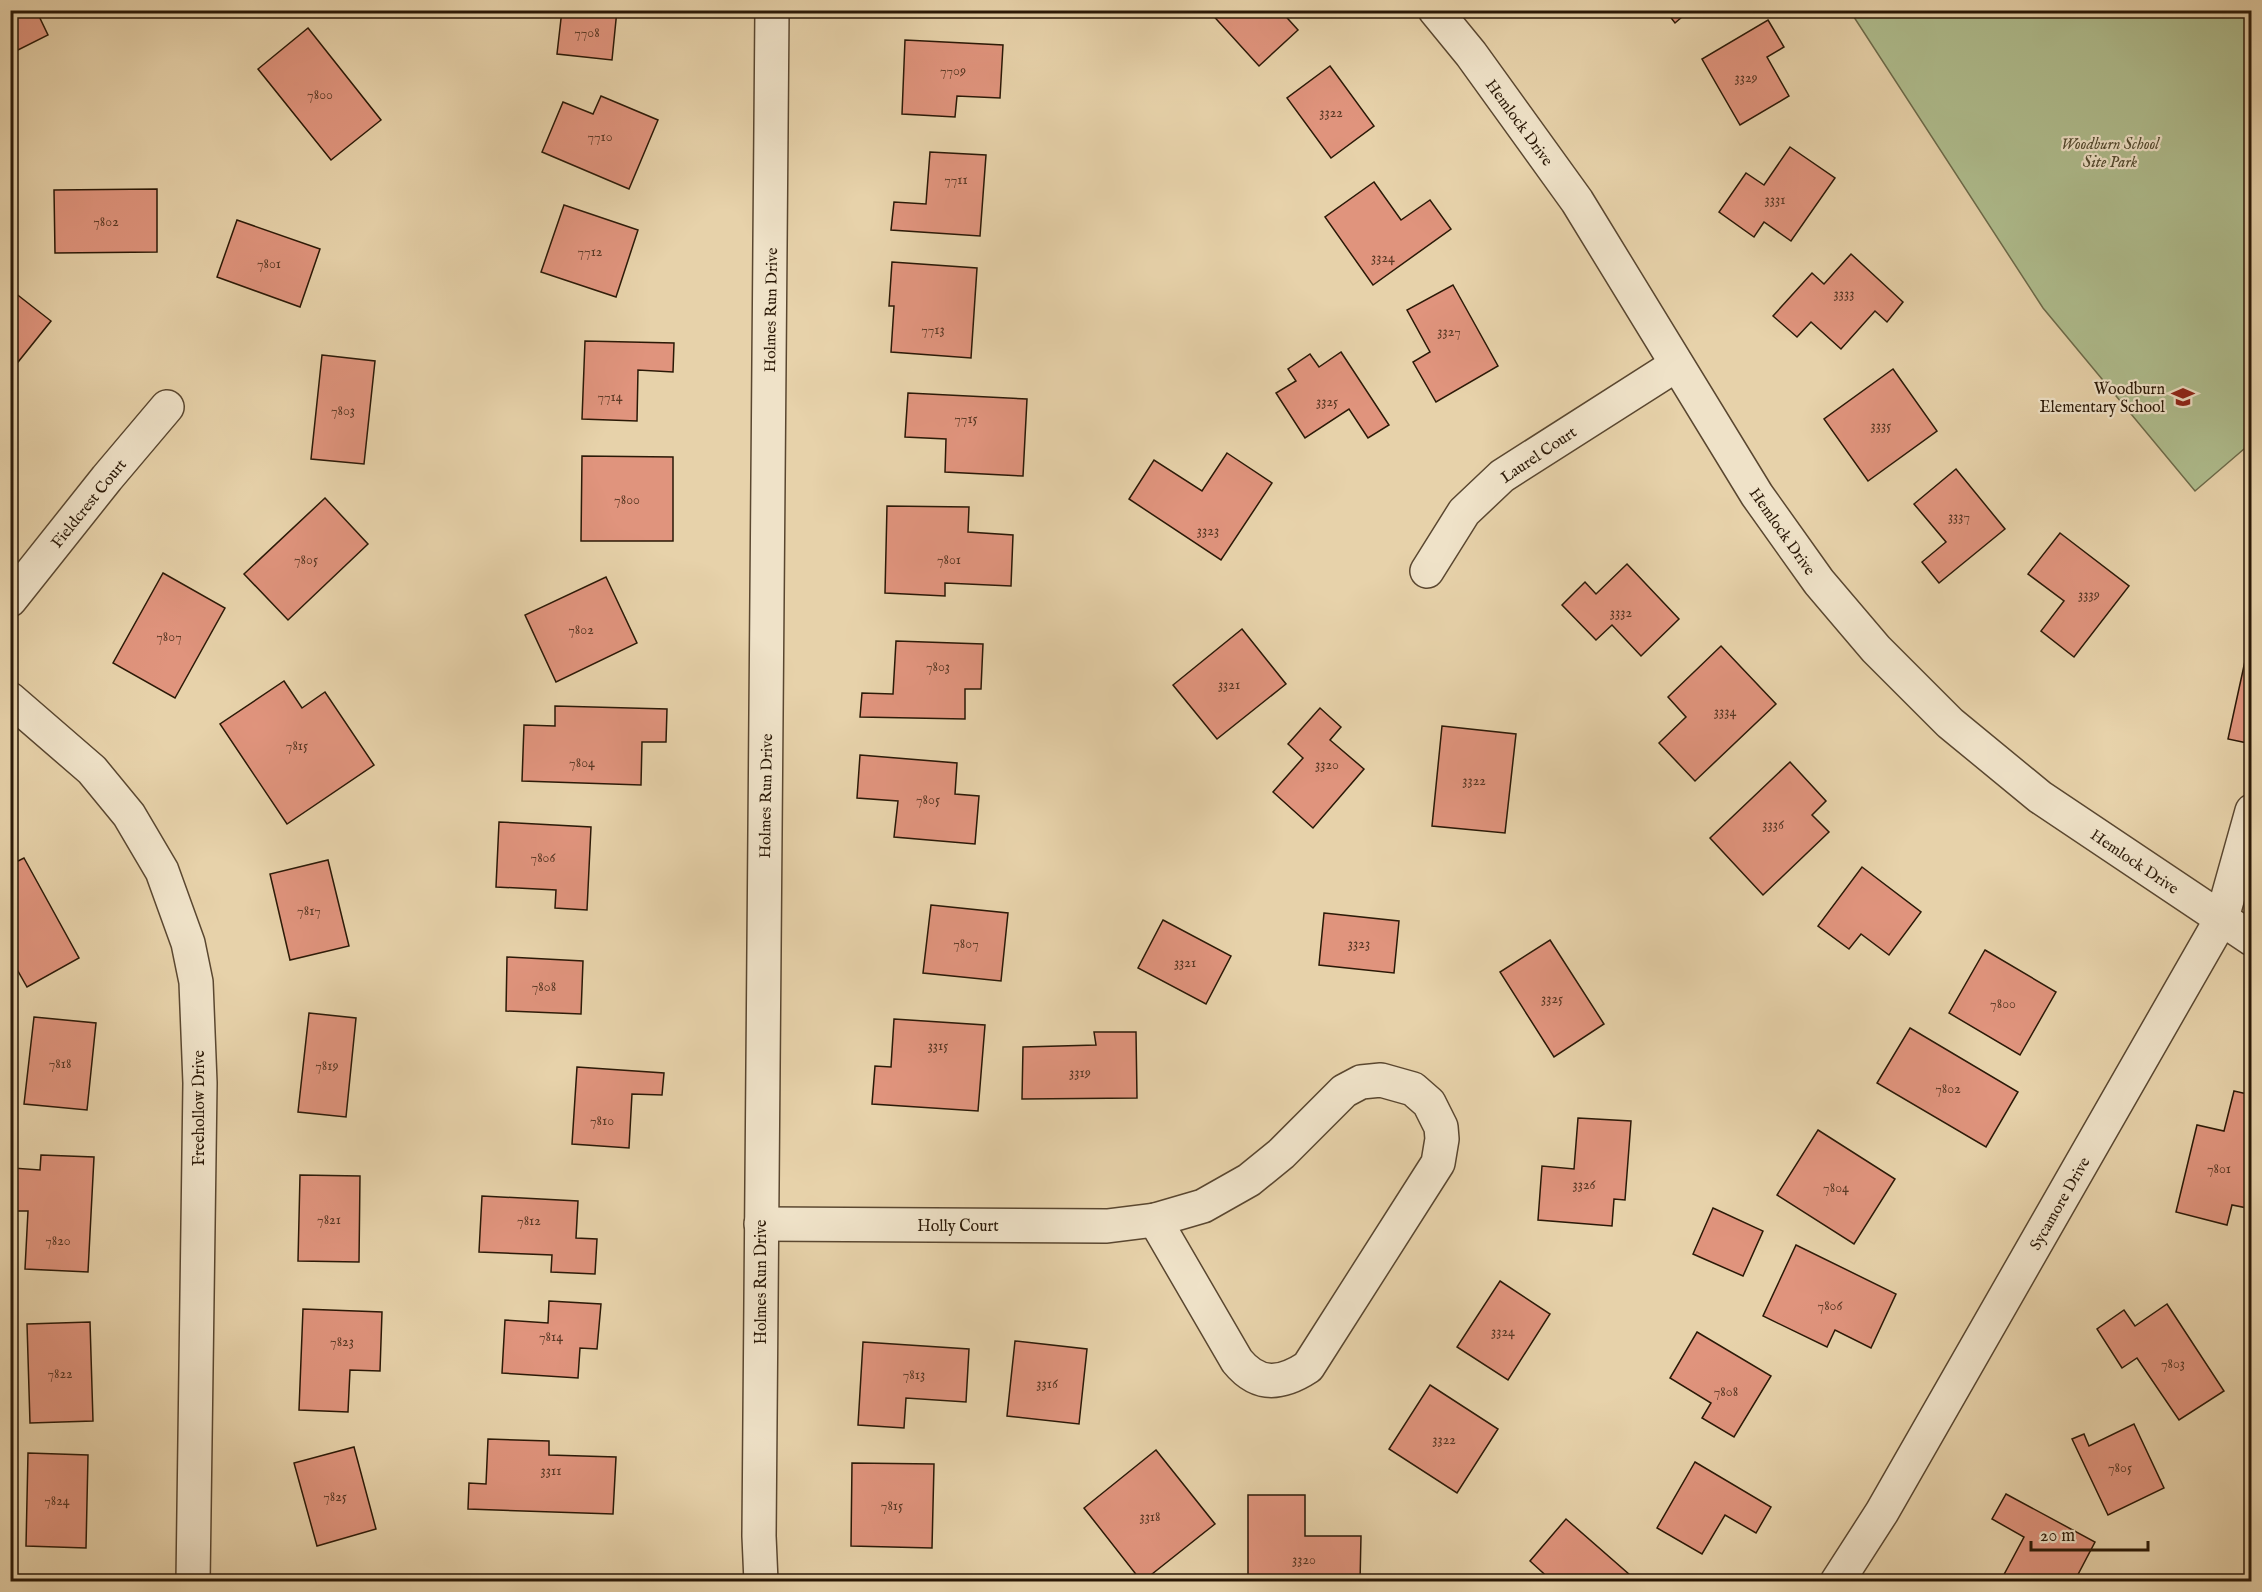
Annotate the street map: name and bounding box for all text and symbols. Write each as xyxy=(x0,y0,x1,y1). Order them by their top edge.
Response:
house number: 7708 xyxy=(574,24,600,42)
house number: 7709 xyxy=(940,62,966,80)
house number: 3329 xyxy=(1734,69,1758,87)
street label: Hemlock Drive xyxy=(1480,76,1557,170)
house number: 7800 xyxy=(307,86,333,104)
house number: 3322 xyxy=(1319,104,1343,122)
house number: 7710 xyxy=(587,128,613,146)
park label: Woodburn School Site Park xyxy=(2061,135,2160,173)
house number: 7711 xyxy=(944,171,968,189)
house number: 3331 xyxy=(1765,191,1785,209)
house number: 7802 xyxy=(93,213,119,231)
house number: 7712 xyxy=(578,243,603,261)
street label: Holmes Run Drive xyxy=(761,247,783,373)
house number: 3324 xyxy=(1371,249,1395,267)
house number: 7801 xyxy=(257,255,281,273)
house number: 3333 xyxy=(1834,285,1854,303)
house number: 7713 xyxy=(921,321,945,339)
house number: 3327 xyxy=(1437,323,1461,341)
place label: Woodburn Elementary School xyxy=(2039,380,2166,418)
school or university icon: Woodburn Elementary School xyxy=(2170,384,2196,410)
house number: 7714 xyxy=(597,388,623,406)
house number: 3325 xyxy=(1316,393,1338,411)
house number: 7803 xyxy=(331,402,355,420)
house number: 7715 xyxy=(954,410,978,428)
house number: 3335 xyxy=(1871,417,1891,435)
street label: Laurel Court xyxy=(1497,423,1581,488)
street label: Fieldcrest Court xyxy=(48,455,132,553)
street label: Hemlock Drive xyxy=(1744,485,1819,580)
house number: 7800 xyxy=(614,491,640,509)
house number: 3337 xyxy=(1948,508,1970,526)
house number: 3323 xyxy=(1197,522,1219,540)
house number: 7805 xyxy=(294,551,318,569)
house number: 7801 xyxy=(937,551,961,569)
house number: 3339 xyxy=(2078,586,2100,604)
house number: 3332 xyxy=(1610,604,1633,622)
house number: 7802 xyxy=(568,621,594,639)
house number: 7807 xyxy=(156,628,182,646)
house number: 7803 xyxy=(926,658,950,676)
house number: 3321 xyxy=(1218,676,1240,694)
house number: 3334 xyxy=(1714,703,1736,721)
street label: Holmes Run Drive xyxy=(756,733,778,859)
house number: 7815 xyxy=(286,737,308,755)
house number: 7804 xyxy=(569,754,595,772)
house number: 3320 xyxy=(1315,756,1339,774)
house number: 3322 xyxy=(1462,772,1486,790)
house number: 7805 xyxy=(916,791,940,809)
house number: 3336 xyxy=(1762,816,1785,834)
street label: Hemlock Drive xyxy=(2086,826,2182,900)
house number: 7806 xyxy=(531,849,557,867)
house number: 7817 xyxy=(297,902,321,920)
house number: 7807 xyxy=(953,935,979,953)
house number: 3323 xyxy=(1348,935,1370,953)
house number: 3321 xyxy=(1174,954,1196,972)
house number: 7808 xyxy=(532,978,556,996)
house number: 3325 xyxy=(1541,990,1563,1008)
house number: 7800 xyxy=(1990,995,2016,1013)
house number: 3315 xyxy=(928,1037,948,1055)
street label: Freehollow Drive xyxy=(190,1050,210,1166)
house number: 7818 xyxy=(49,1055,71,1073)
house number: 7819 xyxy=(315,1057,339,1075)
house number: 3319 xyxy=(1069,1064,1091,1082)
house number: 7802 xyxy=(1935,1080,1961,1098)
house number: 7810 xyxy=(590,1112,614,1130)
street label: Sycamore Drive xyxy=(2026,1154,2095,1254)
house number: 7801 xyxy=(2207,1160,2231,1178)
house number: 3326 xyxy=(1573,1176,1597,1194)
house number: 7804 xyxy=(1823,1179,1849,1197)
house number: 7821 xyxy=(317,1211,341,1229)
house number: 7812 xyxy=(517,1212,541,1230)
street label: Holly Court xyxy=(917,1217,999,1237)
street label: Holmes Run Drive xyxy=(752,1220,772,1344)
house number: 7820 xyxy=(45,1232,71,1250)
house number: 7806 xyxy=(1818,1297,1844,1315)
house number: 3324 xyxy=(1491,1323,1515,1341)
house number: 7814 xyxy=(539,1328,563,1346)
house number: 7823 xyxy=(330,1333,354,1351)
house number: 7803 xyxy=(2161,1355,2185,1373)
house number: 7822 xyxy=(47,1365,73,1383)
house number: 7813 xyxy=(903,1366,925,1384)
house number: 3316 xyxy=(1036,1375,1059,1393)
house number: 7808 xyxy=(1714,1383,1738,1401)
house number: 3322 xyxy=(1432,1431,1456,1449)
house number: 7805 xyxy=(2108,1459,2132,1477)
house number: 3311 xyxy=(541,1462,561,1480)
house number: 7825 xyxy=(323,1488,347,1506)
house number: 7824 xyxy=(44,1492,70,1510)
house number: 7815 xyxy=(881,1497,903,1515)
house number: 3318 xyxy=(1139,1508,1161,1526)
scale bar xyxy=(2031,1514,2148,1552)
text: 20 m xyxy=(2040,1525,2075,1548)
house number: 3320 xyxy=(1292,1551,1316,1569)

